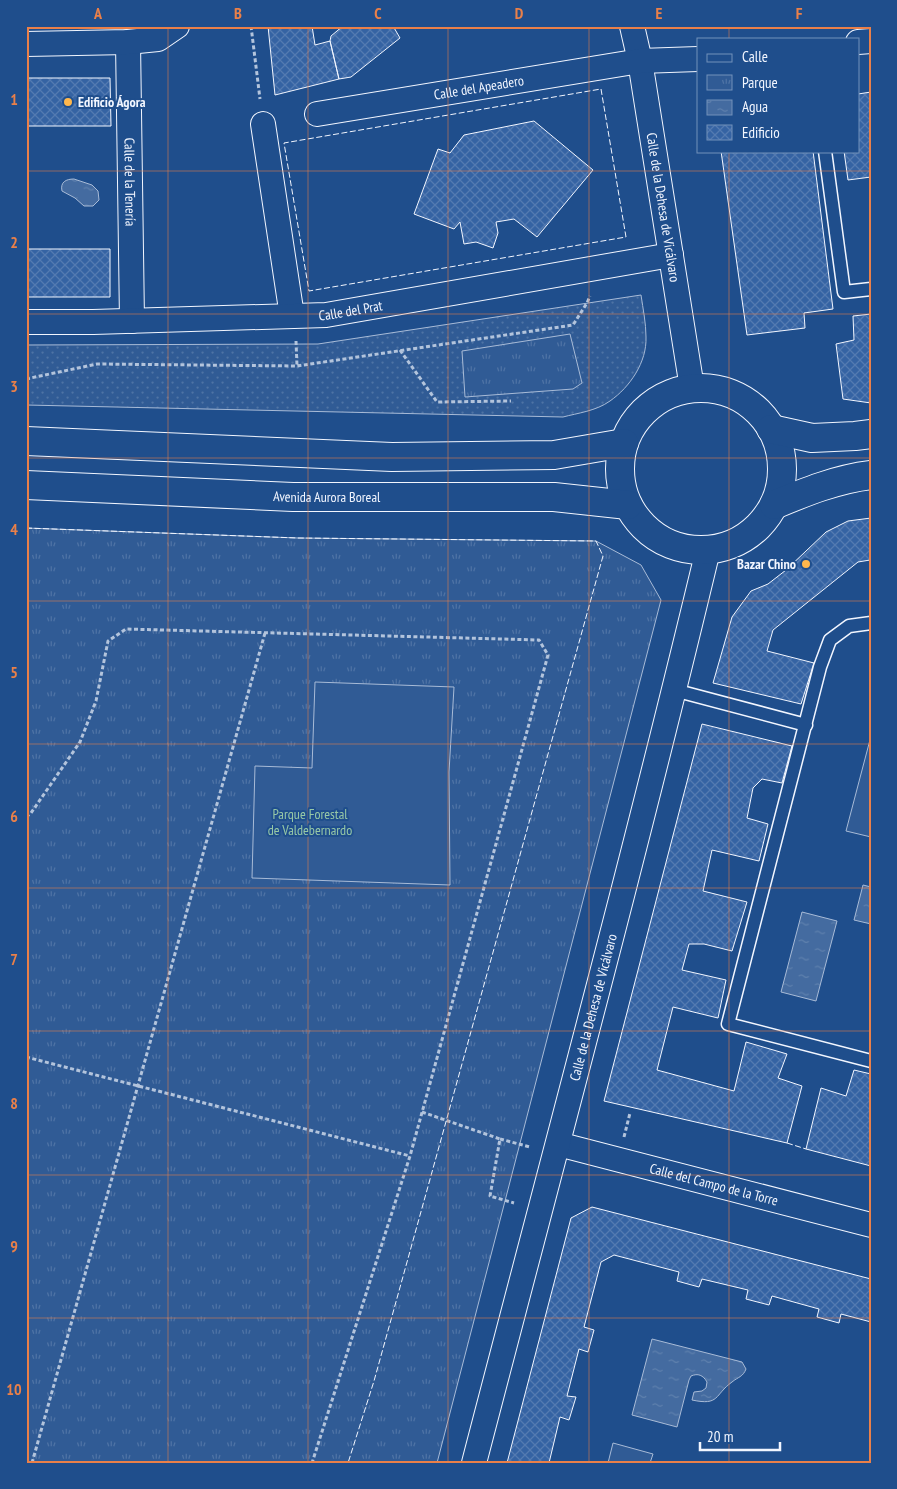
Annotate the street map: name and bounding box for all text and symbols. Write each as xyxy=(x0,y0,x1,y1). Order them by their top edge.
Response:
text: A xyxy=(93,3,103,23)
text: B xyxy=(234,3,242,23)
text: C xyxy=(374,3,382,23)
text: D xyxy=(515,3,524,23)
text: E xyxy=(656,3,663,23)
text: F xyxy=(796,3,803,23)
legend xyxy=(697,38,860,152)
text: Calle xyxy=(742,47,768,66)
street label: Calle del Apeadero xyxy=(433,71,525,104)
text: Parque xyxy=(742,73,778,92)
text: 1 xyxy=(10,89,18,109)
place label: Edificio Ágora xyxy=(78,93,146,111)
marker: Edificio Ágora xyxy=(62,96,74,108)
text: Agua xyxy=(742,97,768,116)
text: Edificio xyxy=(742,123,780,142)
street label: Calle de la Dehesa de Vicálvaro xyxy=(643,131,684,283)
street label: Calle de la Tenería xyxy=(120,138,140,226)
text: 2 xyxy=(10,232,18,252)
street label: Calle del Prat xyxy=(318,296,384,324)
text: 3 xyxy=(10,376,18,396)
street label: Avenida Aurora Boreal xyxy=(273,487,381,506)
text: 4 xyxy=(10,519,18,539)
place label: Bazar Chino xyxy=(737,555,796,573)
marker: Bazar Chino xyxy=(800,558,812,570)
text: 5 xyxy=(10,662,18,682)
park label: Parque Forestal de Valdebernardo xyxy=(268,805,352,839)
text: 6 xyxy=(10,806,18,826)
street label: Calle de la Dehesa de Vicálvaro xyxy=(565,932,621,1083)
text: 7 xyxy=(10,949,18,969)
text: 8 xyxy=(10,1093,18,1113)
street label: Calle del Campo de la Torre xyxy=(648,1159,780,1210)
text: 9 xyxy=(10,1236,18,1256)
text: 10 xyxy=(6,1379,22,1399)
scale bar xyxy=(700,1419,780,1451)
text: 20 m xyxy=(707,1427,733,1446)

